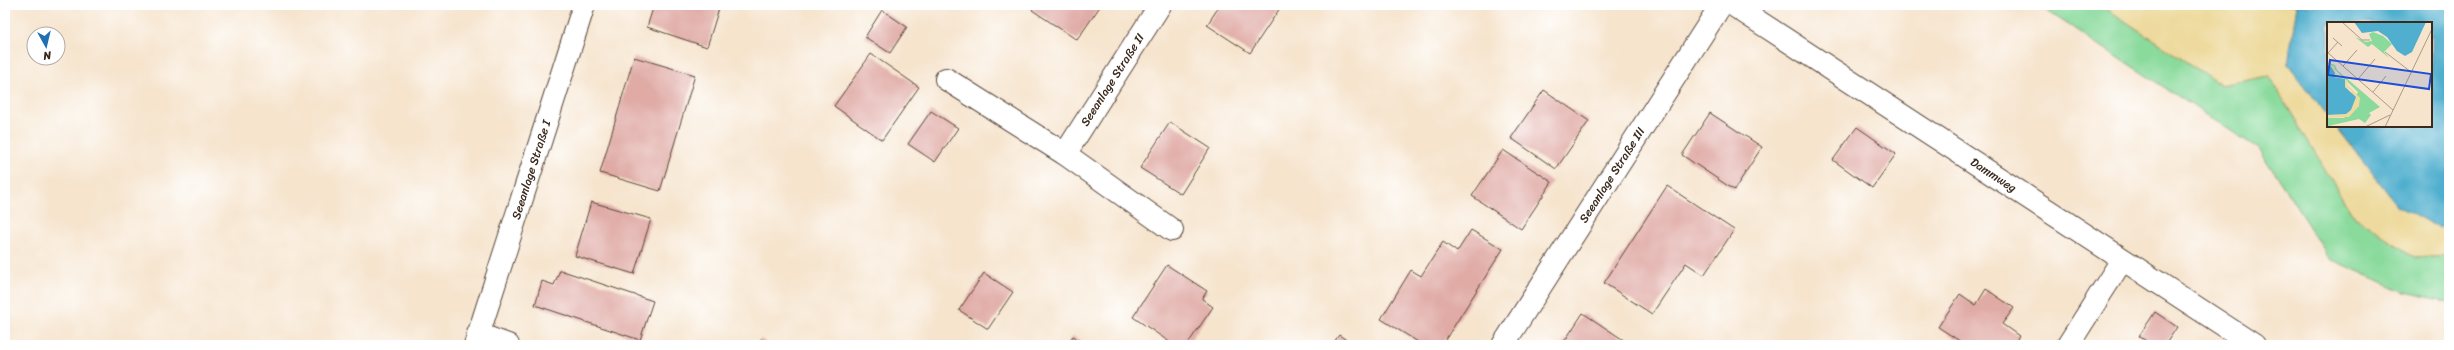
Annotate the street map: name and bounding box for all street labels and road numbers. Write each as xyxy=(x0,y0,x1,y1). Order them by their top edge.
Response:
street label: Seeanlage Straße II xyxy=(1074,29,1151,131)
street label: Seeanlage Straße I xyxy=(505,116,558,222)
street label: Seeanlage Straße III xyxy=(1573,122,1651,227)
street label: Dammweg xyxy=(1966,151,2021,198)

